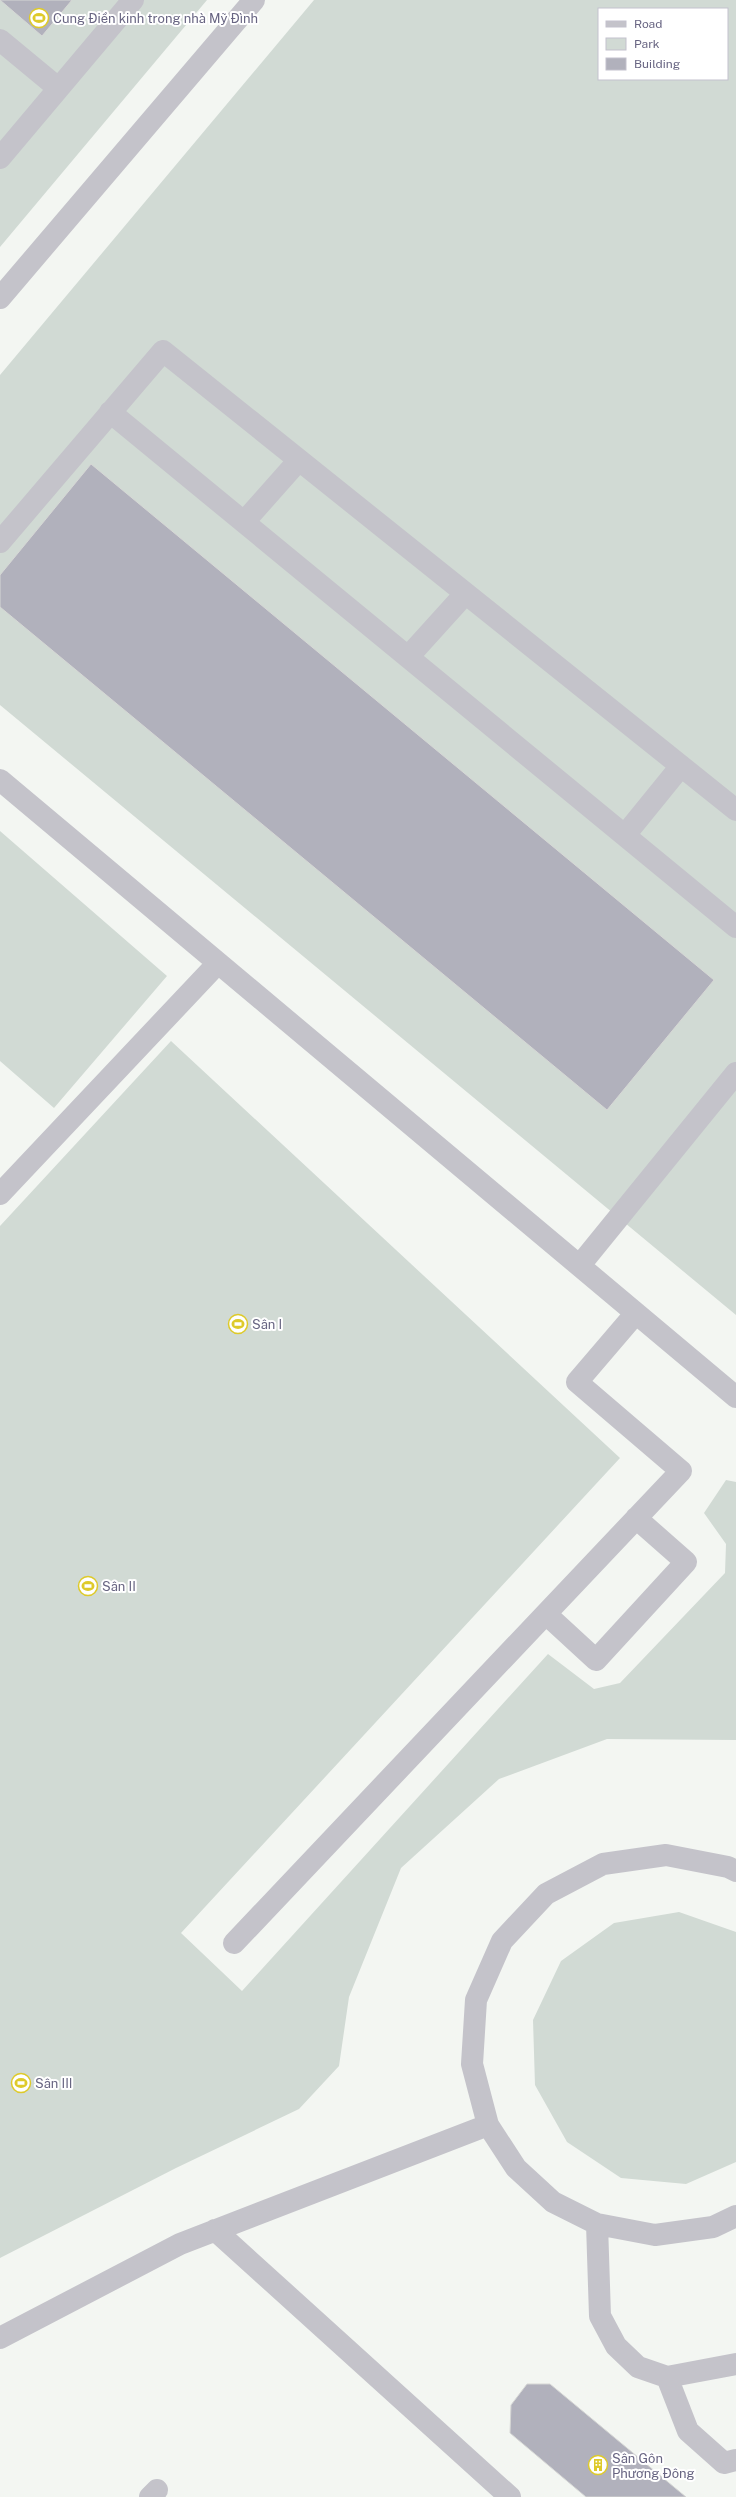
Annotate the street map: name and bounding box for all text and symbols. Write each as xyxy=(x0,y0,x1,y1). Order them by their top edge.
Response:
sports icon: Cung Điền kinh trong nhà Mỹ Đình xyxy=(28,7,50,29)
legend xyxy=(598,8,728,80)
place label: Cung Điền kinh trong nhà Mỹ Đình xyxy=(53,11,258,26)
text: Road xyxy=(634,17,662,31)
text: Park xyxy=(634,37,660,51)
text: Building xyxy=(634,57,680,71)
sports icon: Sân I xyxy=(227,1313,249,1335)
place label: Sân I xyxy=(252,1317,282,1332)
sports icon: Sân II xyxy=(77,1575,99,1597)
place label: Sân II xyxy=(102,1579,136,1594)
sports icon: Sân III xyxy=(10,2072,32,2094)
place label: Sân III xyxy=(35,2076,73,2091)
place label: Sân Gôn Phương Đông xyxy=(612,2451,695,2481)
building icon: Sân Gôn Phương Đông xyxy=(587,2454,609,2476)

